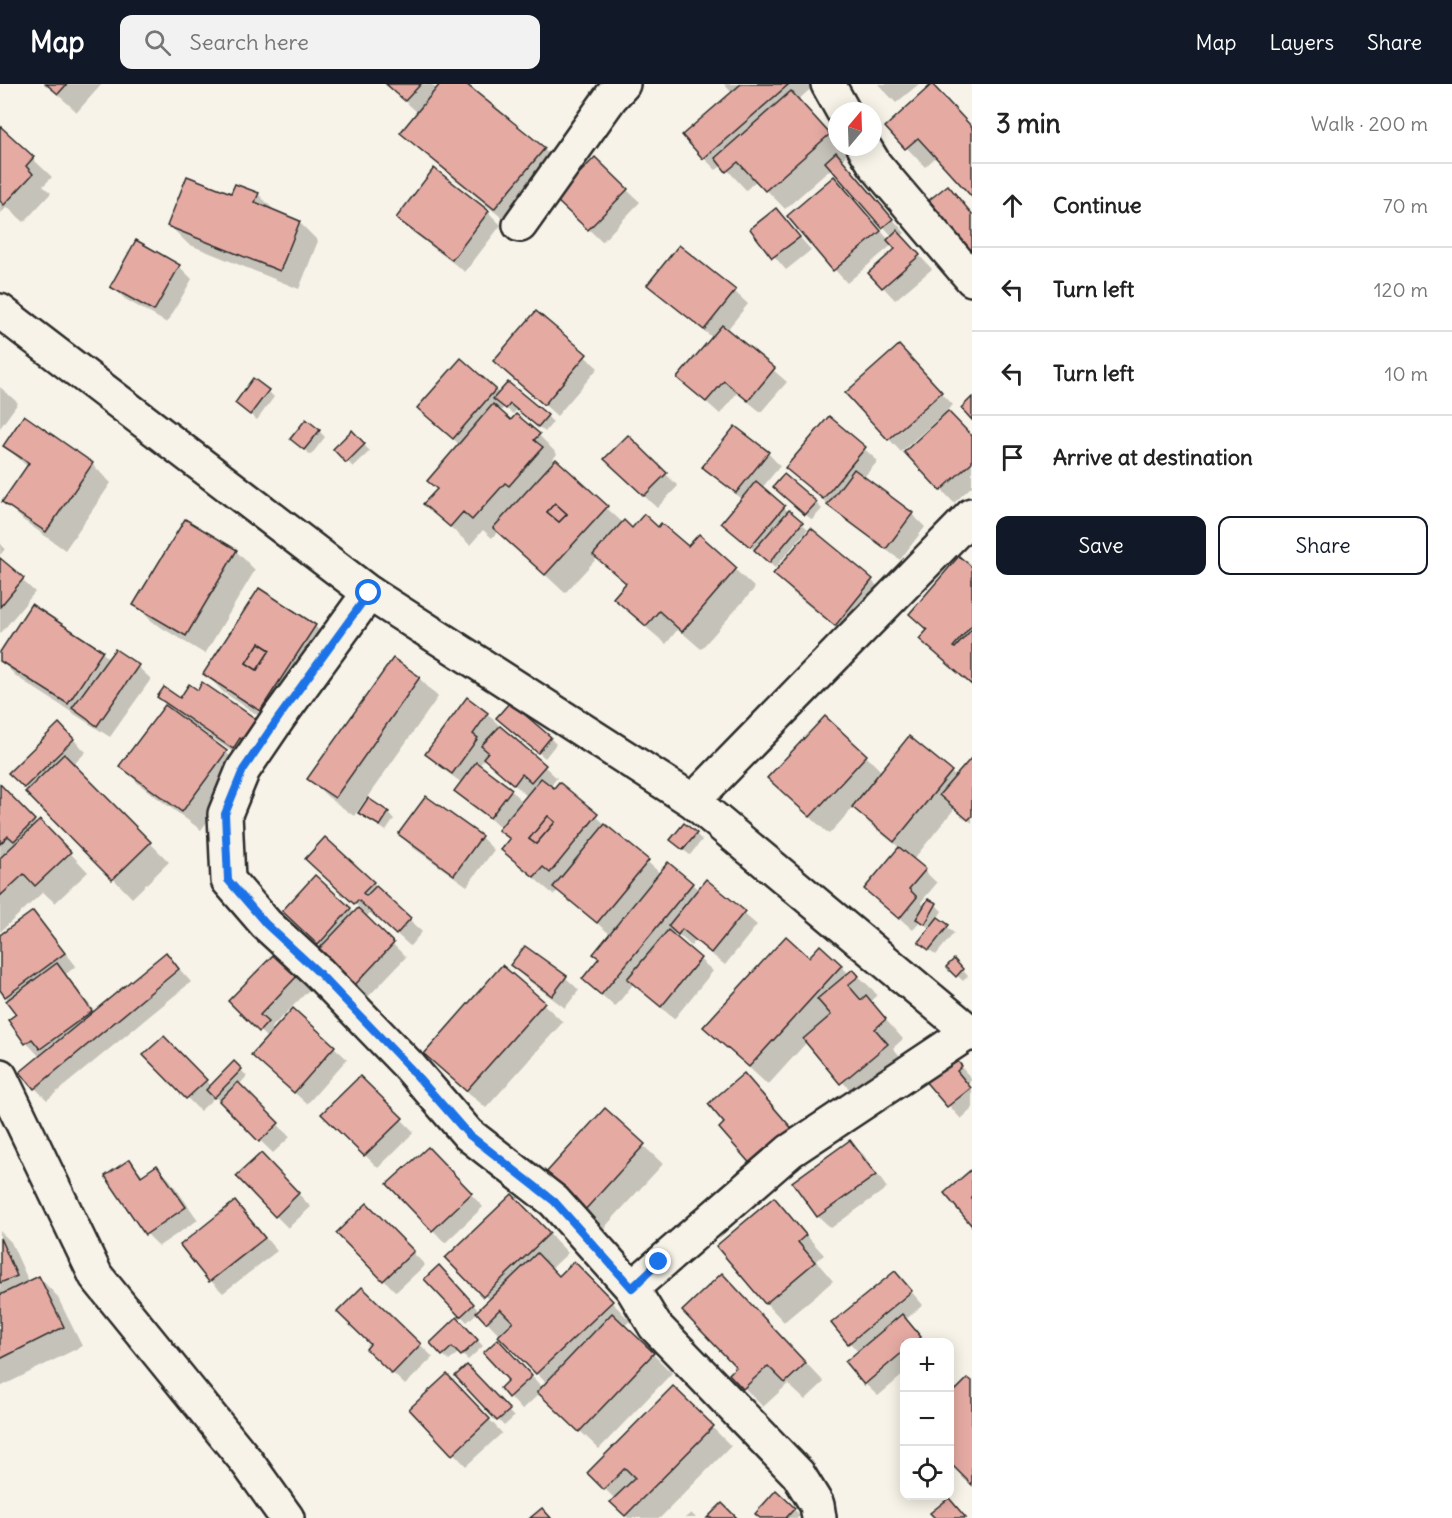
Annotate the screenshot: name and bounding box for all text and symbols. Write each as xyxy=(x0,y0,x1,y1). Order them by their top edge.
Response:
search box xyxy=(120,15,540,69)
text: Map xyxy=(30,24,84,60)
icon: search xyxy=(141,26,174,59)
text: Search here xyxy=(189,28,309,56)
text: Map xyxy=(1196,29,1236,56)
text: Layers xyxy=(1269,29,1334,56)
text: Share xyxy=(1367,29,1422,56)
north arrow xyxy=(828,102,882,156)
text: 3 min xyxy=(996,107,1061,140)
text: Walk · 200 m xyxy=(1311,111,1428,136)
icon: ahead xyxy=(996,189,1029,222)
text: Continue xyxy=(1053,191,1142,219)
text: 70 m xyxy=(1383,193,1428,218)
icon: left xyxy=(996,273,1029,306)
text: Turn left xyxy=(1053,275,1134,303)
text: 120 m xyxy=(1374,277,1428,302)
icon: left xyxy=(996,357,1029,390)
text: Turn left xyxy=(1053,359,1134,387)
text: 10 m xyxy=(1385,361,1428,386)
icon: arrive xyxy=(996,441,1029,474)
text: Arrive at destination xyxy=(1053,443,1253,471)
button: Save xyxy=(996,516,1206,575)
button: Share xyxy=(1218,516,1428,575)
route start xyxy=(355,579,381,605)
route end xyxy=(645,1248,671,1274)
map controls xyxy=(900,1338,954,1500)
button: + xyxy=(900,1338,954,1392)
button: − xyxy=(900,1392,954,1446)
button: locate xyxy=(900,1446,954,1500)

